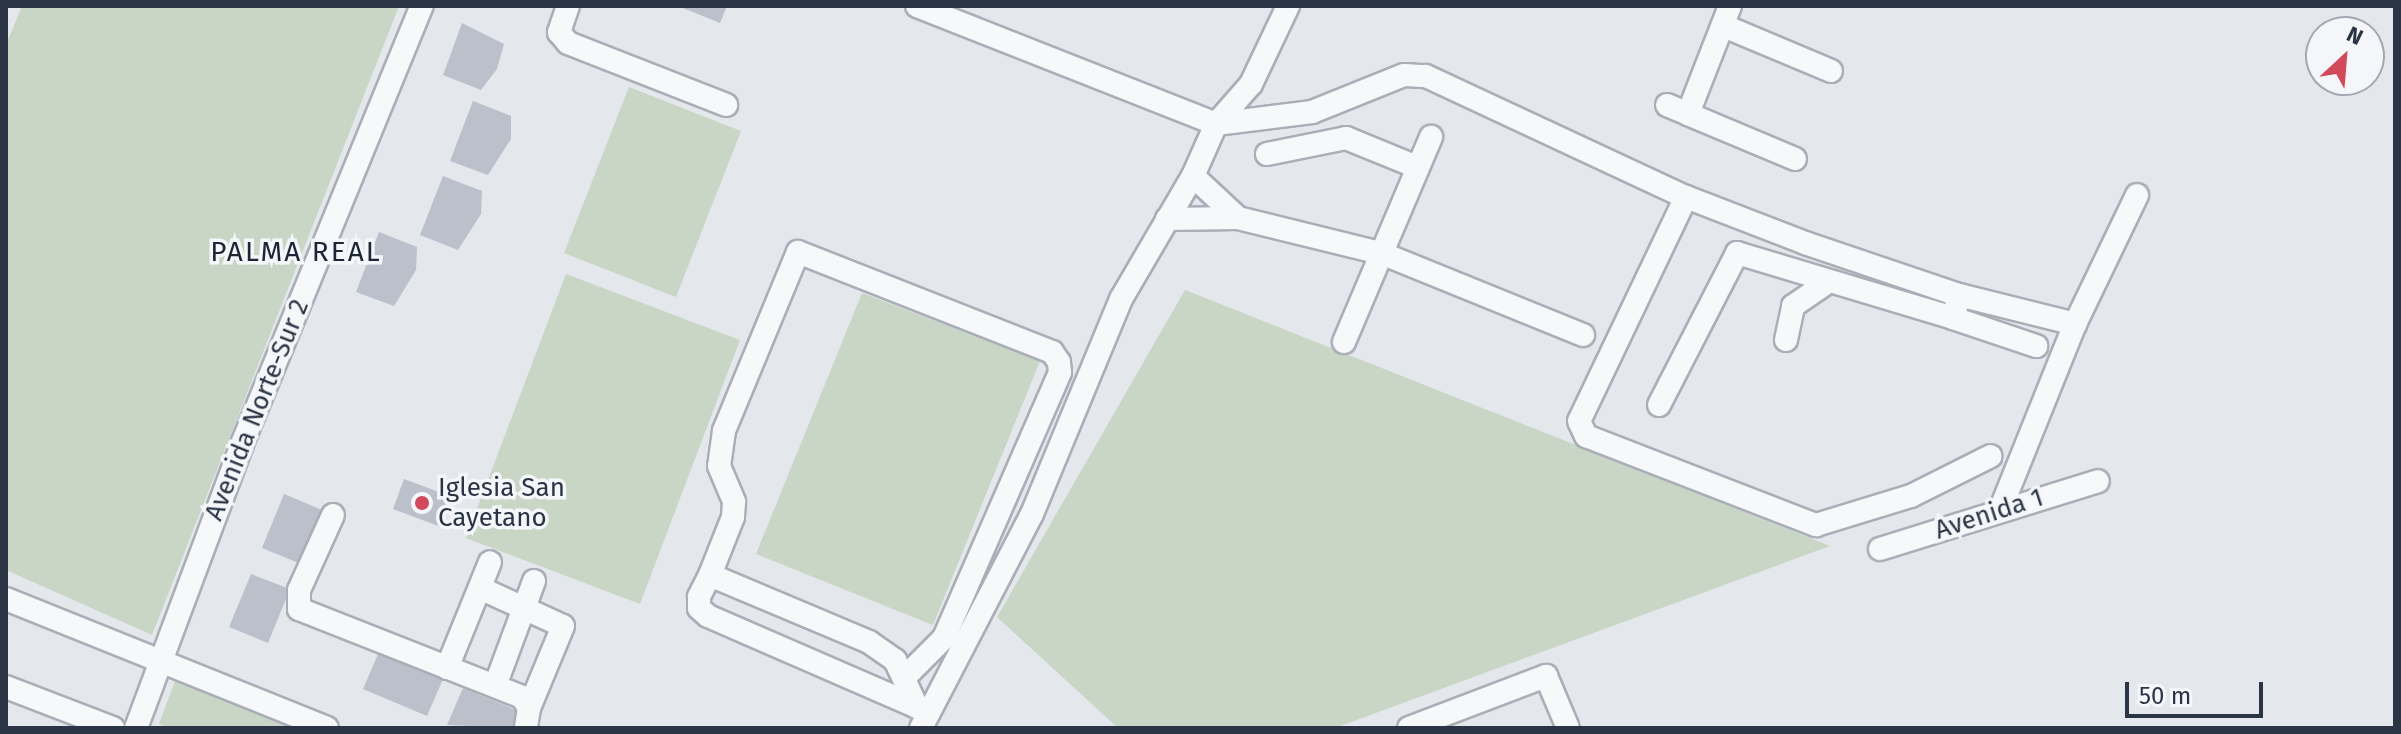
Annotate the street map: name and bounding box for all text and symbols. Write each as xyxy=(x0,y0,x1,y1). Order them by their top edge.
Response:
north arrow xyxy=(2305,16,2385,96)
text: N xyxy=(2342,20,2367,51)
district label: PALMA REAL xyxy=(210,235,382,269)
street label: Avenida Norte-Sur 2 xyxy=(198,295,316,525)
place label: Iglesia San Cayetano xyxy=(438,472,565,534)
street label: Avenida 1 xyxy=(1931,482,2047,546)
marker: Iglesia San Cayetano xyxy=(413,494,431,512)
scale bar xyxy=(2129,666,2267,716)
text: 50 m xyxy=(2139,682,2191,710)

